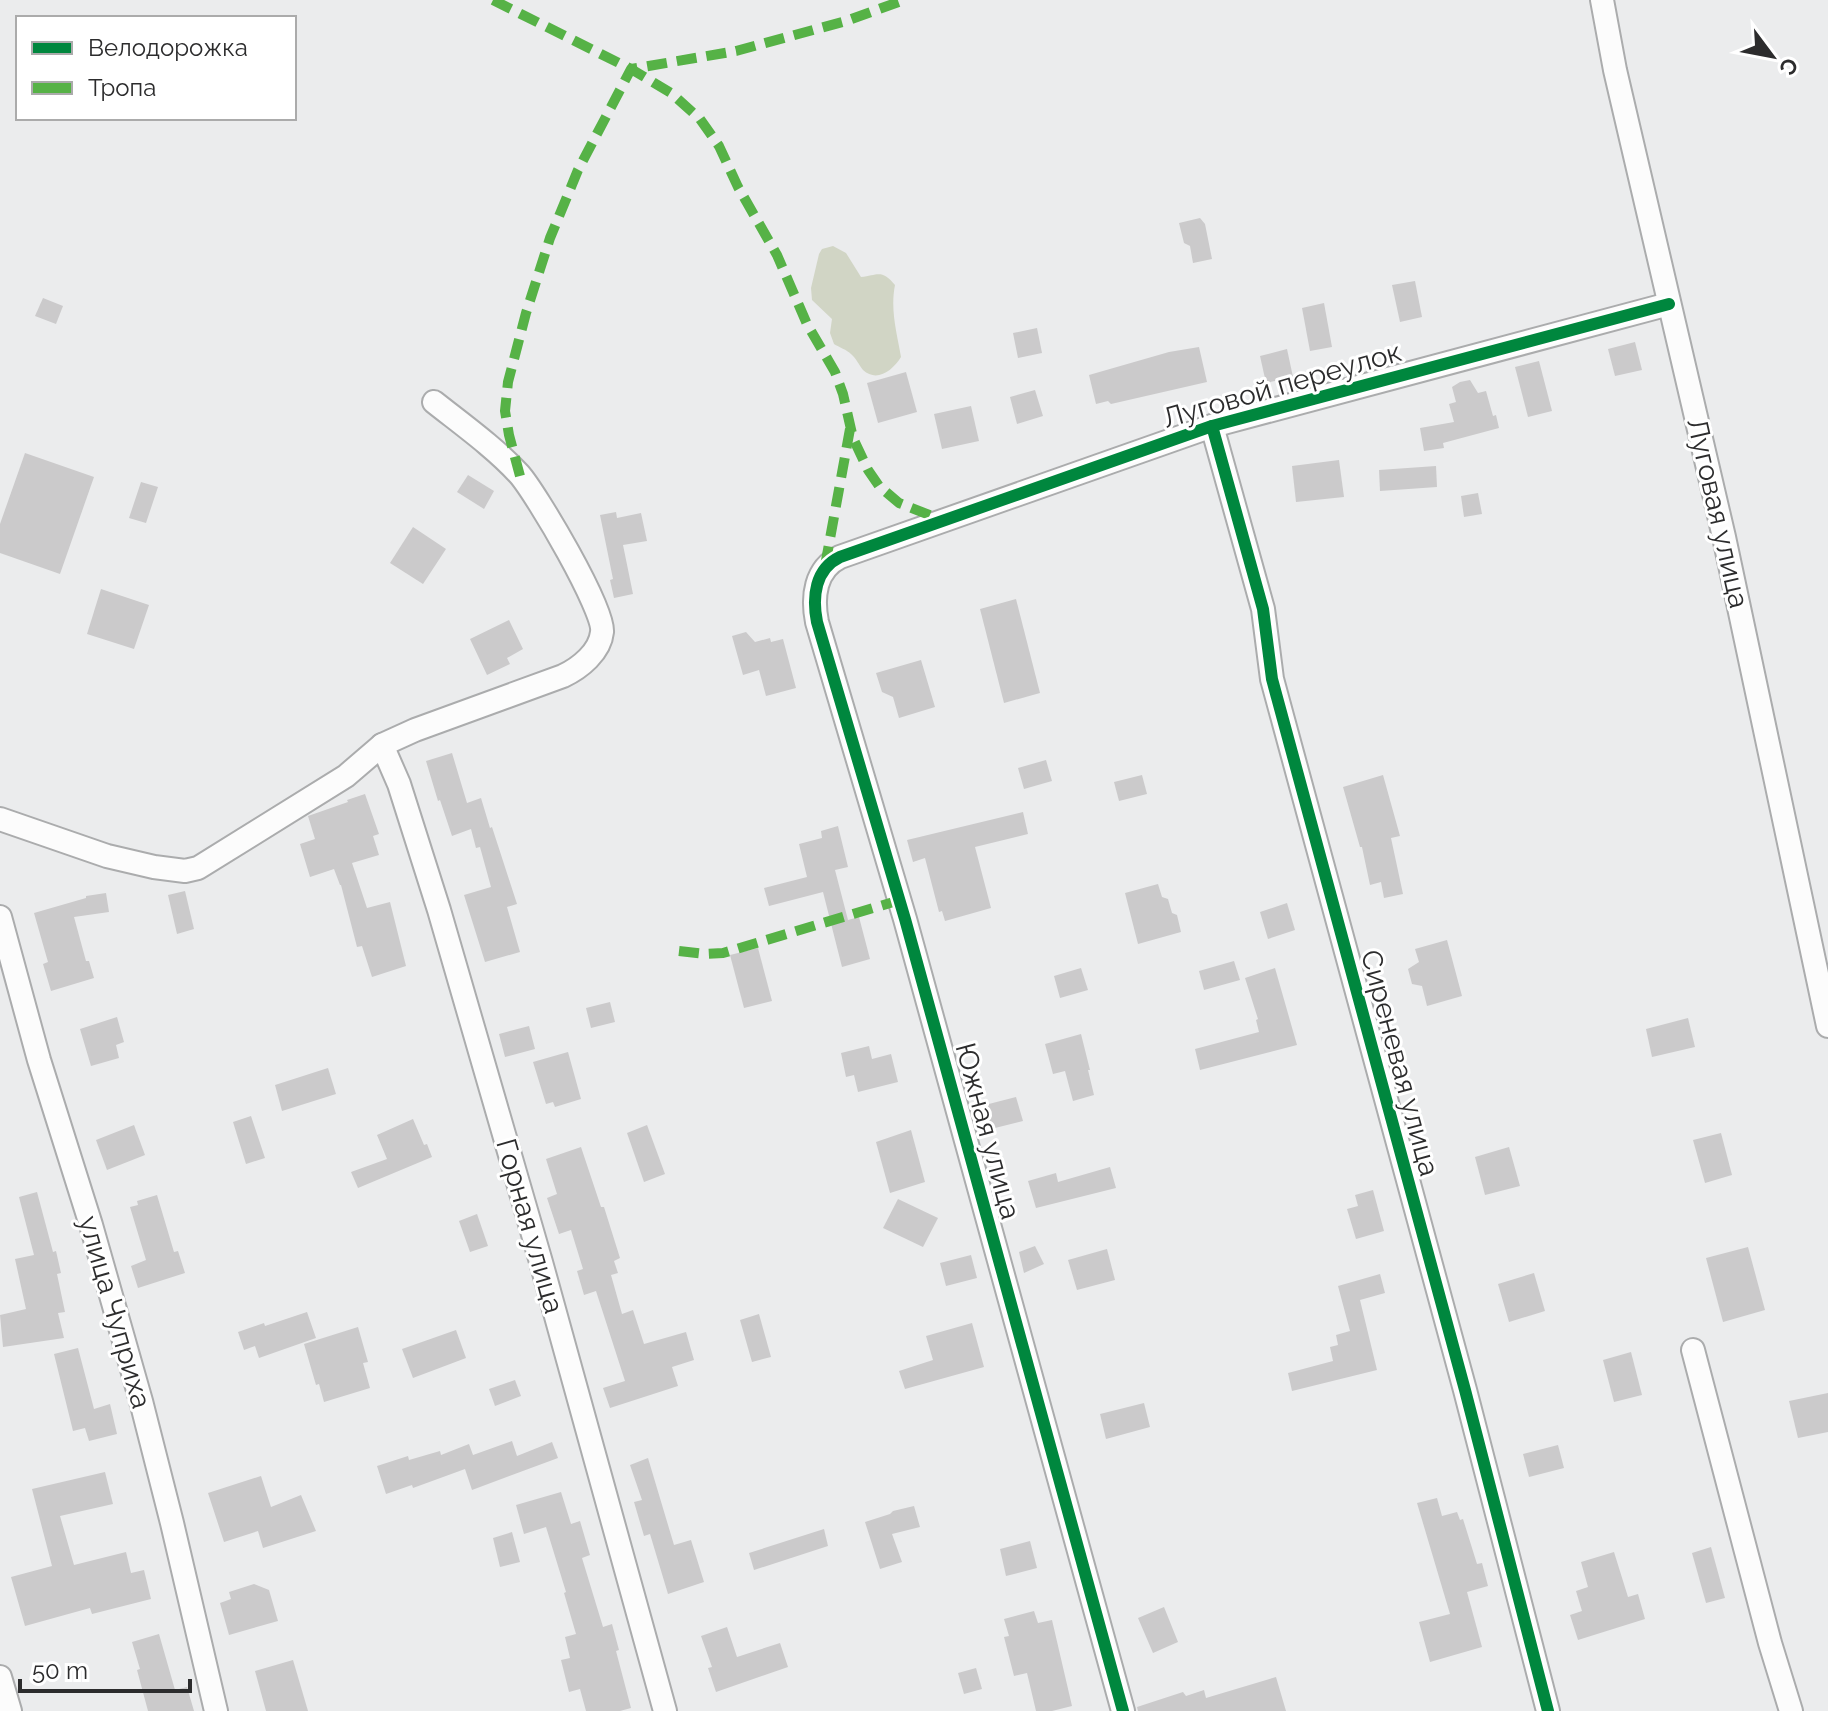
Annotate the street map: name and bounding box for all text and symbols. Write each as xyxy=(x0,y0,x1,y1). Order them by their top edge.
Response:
legend xyxy=(16,16,296,120)
north arrow xyxy=(1732,16,1812,96)
text: Велодорожка xyxy=(88,33,248,62)
text: С xyxy=(1774,53,1804,80)
text: Тропа xyxy=(88,73,156,102)
street label: Луговой переулок xyxy=(1159,335,1405,435)
street label: Луговая улица xyxy=(1680,415,1756,611)
street label: Сиреневая улица xyxy=(1354,946,1446,1180)
street label: Южная улица xyxy=(949,1039,1027,1223)
street label: Горная улица xyxy=(489,1135,571,1317)
street label: улица Чуприха xyxy=(72,1212,158,1412)
scale bar xyxy=(20,1643,190,1693)
text: 50 m xyxy=(32,1656,88,1685)

